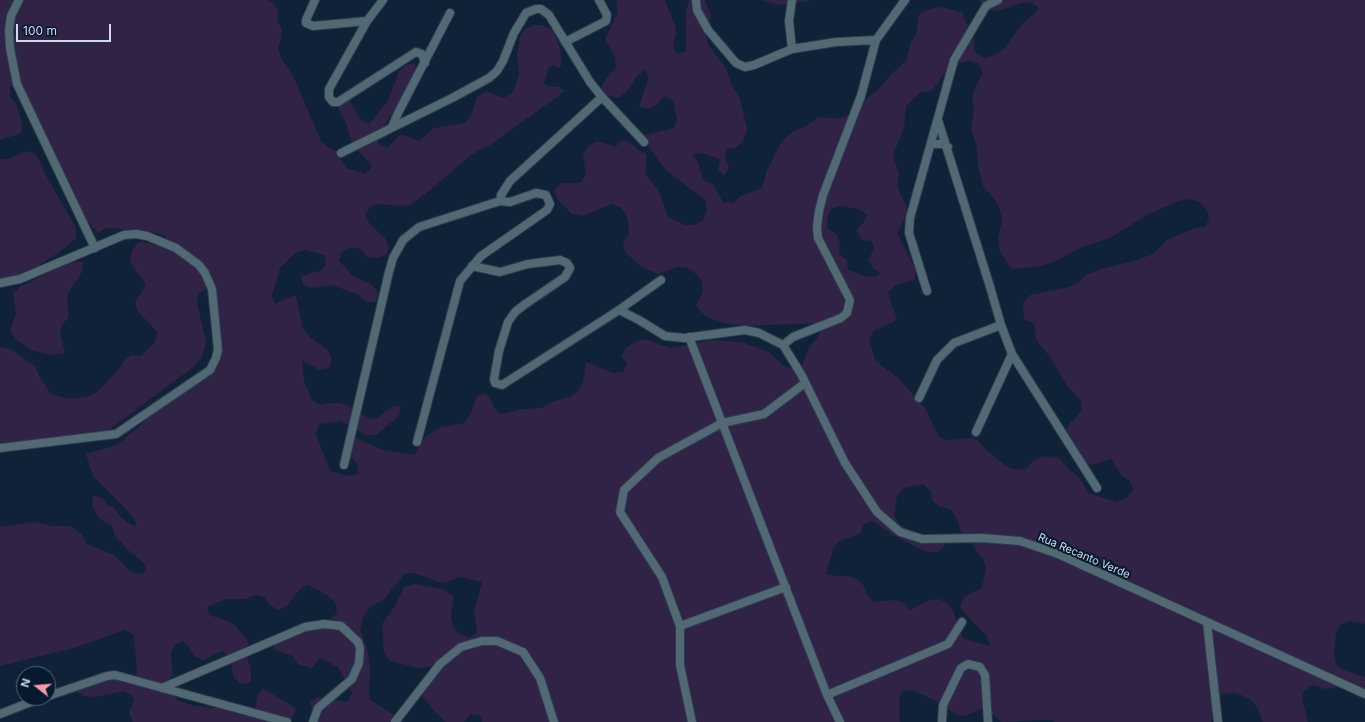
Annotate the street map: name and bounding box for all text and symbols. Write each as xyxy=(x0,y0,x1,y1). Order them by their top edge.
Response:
scale bar xyxy=(18,16,113,42)
text: 100 m xyxy=(23,23,57,38)
street label: Rua Recanto Verde xyxy=(1036,531,1132,581)
north arrow xyxy=(16,666,56,706)
text: N xyxy=(18,677,33,689)

